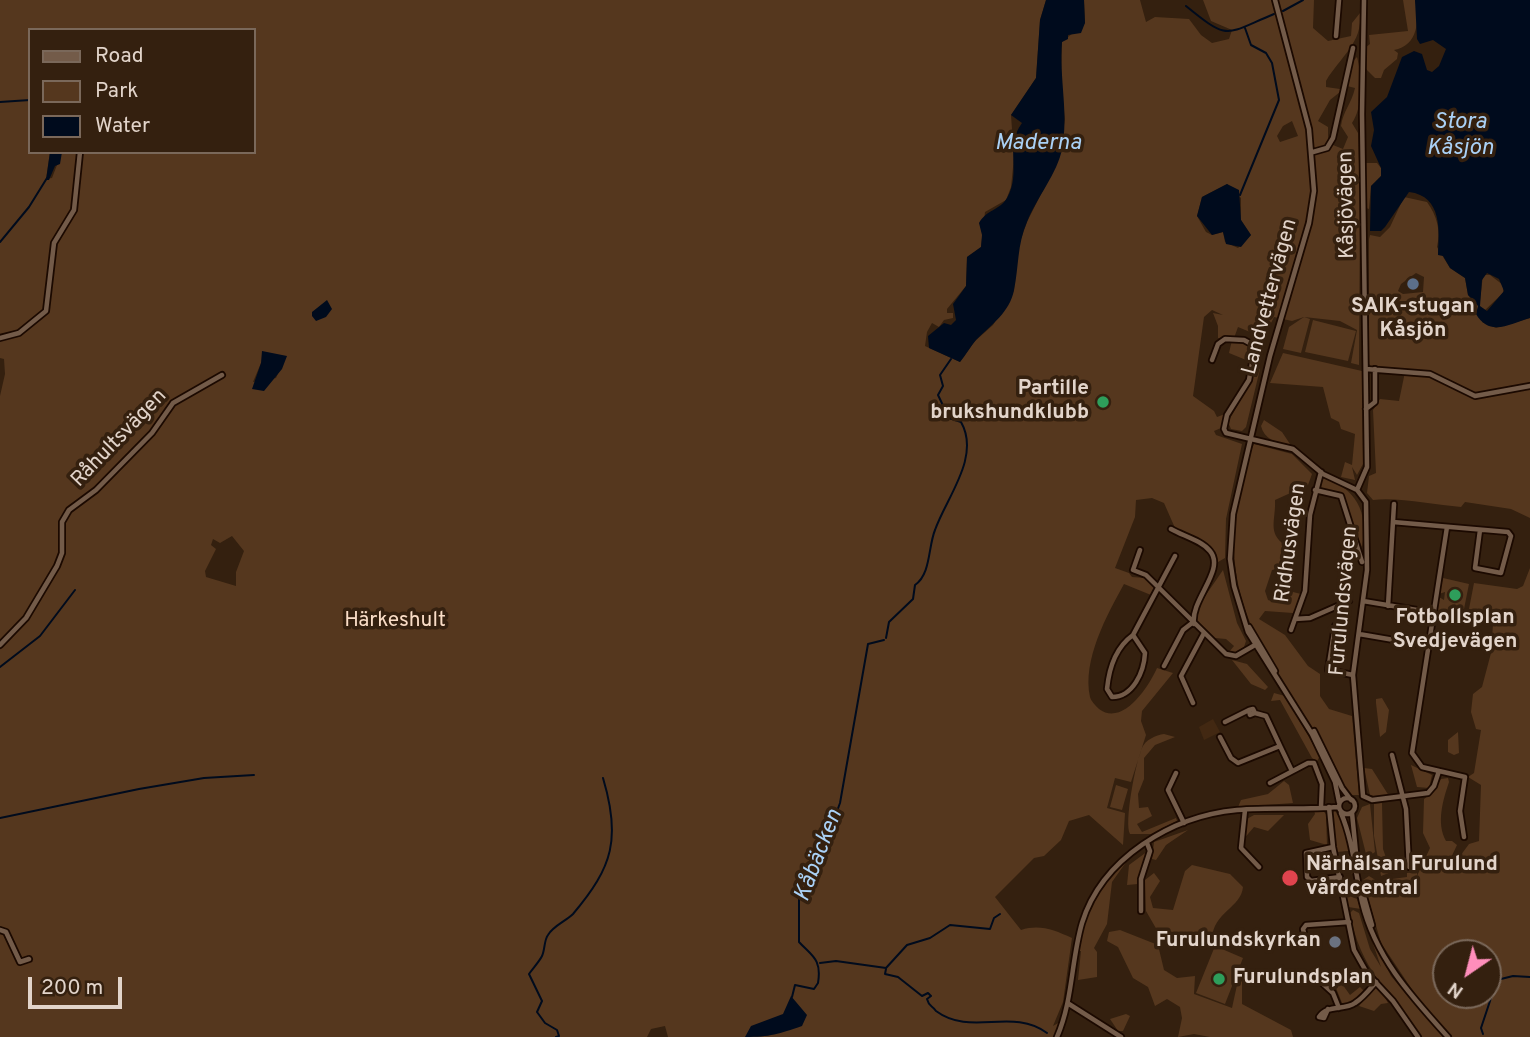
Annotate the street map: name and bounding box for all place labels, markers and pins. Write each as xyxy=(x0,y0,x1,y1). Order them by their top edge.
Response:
marker: SAIK-stugan Kåsjön xyxy=(1405,276,1421,292)
place label: SAIK-stugan Kåsjön xyxy=(1351,295,1475,345)
place label: Partille brukshundklubb xyxy=(930,377,1089,427)
marker: Partille brukshundklubb xyxy=(1095,394,1111,410)
marker: Fotbollsplan Svedjevägen xyxy=(1447,587,1463,603)
place label: Fotbollsplan Svedjevägen xyxy=(1393,606,1517,656)
place label: Närhälsan Furulund vårdcentral xyxy=(1306,853,1498,903)
marker: Närhälsan Furulund vårdcentral xyxy=(1280,868,1300,888)
place label: Furulundskyrkan xyxy=(1156,929,1321,955)
marker: Furulundskyrkan xyxy=(1327,934,1343,950)
place label: Furulundsplan xyxy=(1233,966,1373,992)
marker: Furulundsplan xyxy=(1211,971,1227,987)

